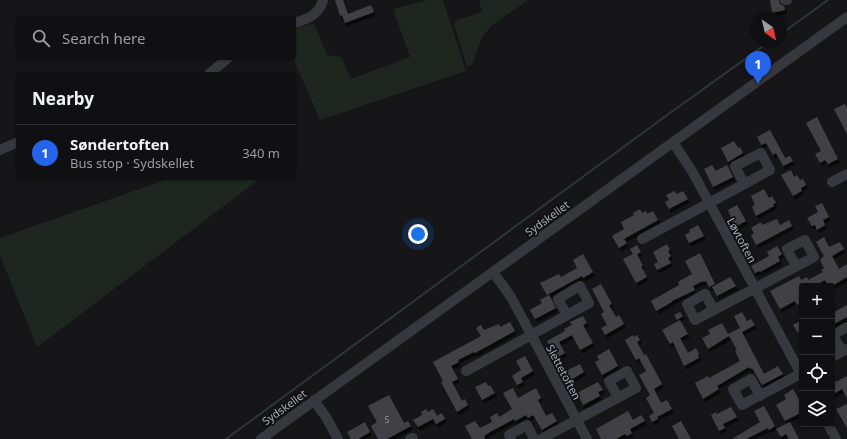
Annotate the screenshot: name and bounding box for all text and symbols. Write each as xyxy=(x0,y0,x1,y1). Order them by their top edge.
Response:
north arrow xyxy=(751,12,787,48)
search box xyxy=(16,16,296,60)
icon: search xyxy=(30,27,52,49)
text: Search here xyxy=(62,28,145,48)
pin: 1 xyxy=(745,51,771,84)
text: Nearby xyxy=(32,87,94,110)
text: Søndertoften xyxy=(70,134,169,154)
text: 1 xyxy=(41,144,49,162)
text: 340 m xyxy=(242,144,280,162)
text: Bus stop · Sydskellet xyxy=(70,154,194,172)
street label: Sydskellet xyxy=(522,197,572,239)
street label: Løvtoften xyxy=(724,215,760,265)
your location xyxy=(408,224,428,244)
map controls xyxy=(799,283,835,427)
button: + xyxy=(799,283,835,319)
button: − xyxy=(799,319,835,355)
street label: Slettetoften xyxy=(543,342,585,402)
button: locate xyxy=(799,355,835,391)
street label: Sydskellet xyxy=(259,386,309,428)
button: layers xyxy=(799,391,835,427)
house number: 5 xyxy=(384,413,390,426)

